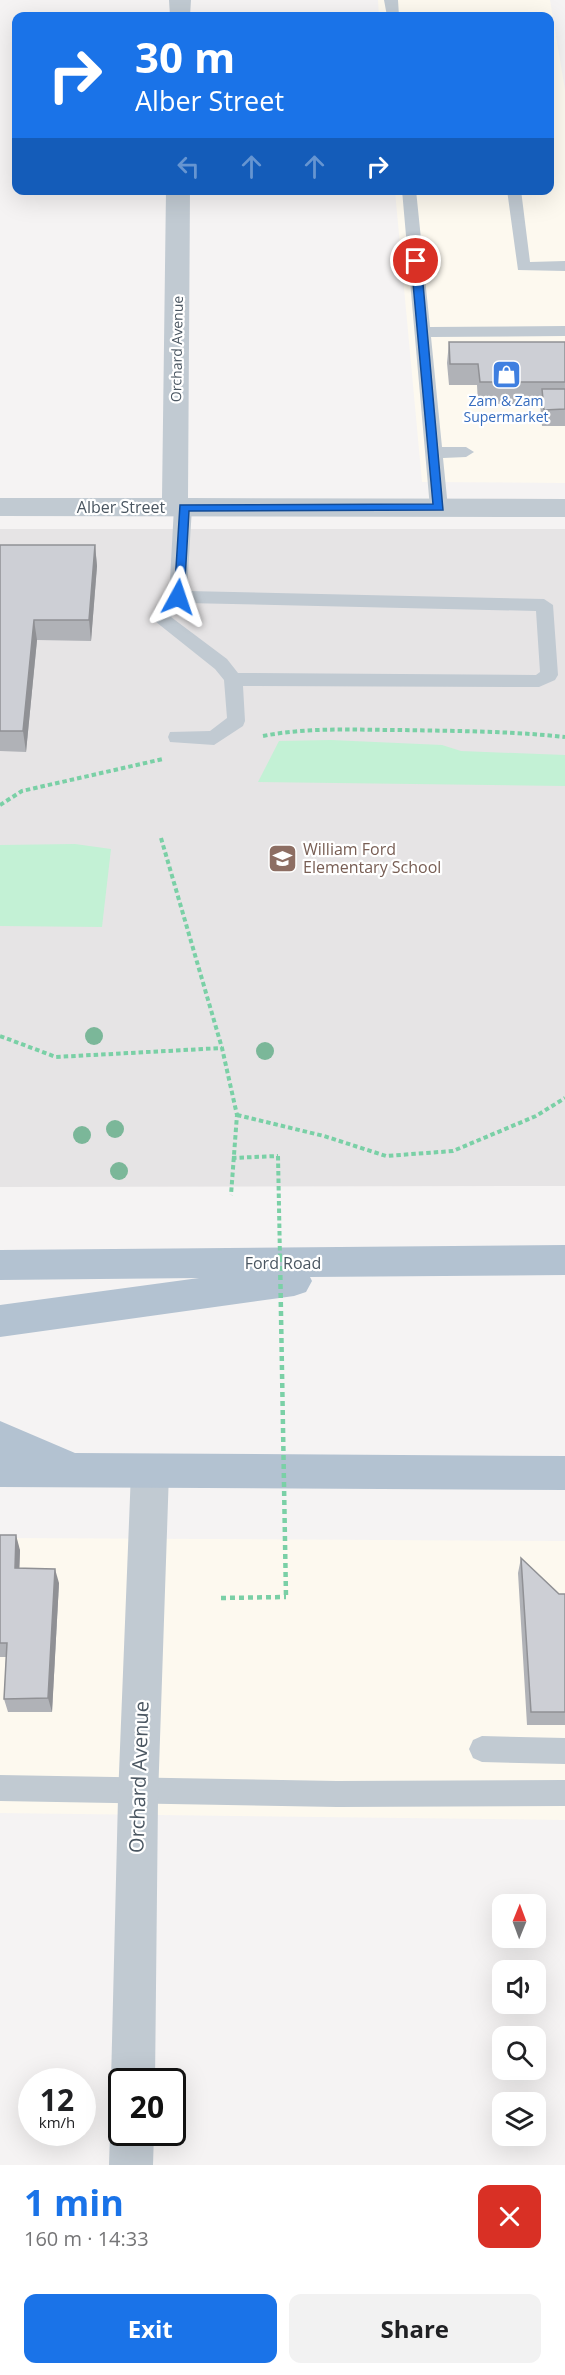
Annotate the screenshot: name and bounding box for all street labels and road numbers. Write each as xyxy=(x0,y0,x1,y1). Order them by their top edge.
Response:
street label: Orchard Avenue xyxy=(166,296,187,402)
street label: Alber Street xyxy=(77,496,165,518)
street label: Ford Road xyxy=(245,1252,321,1274)
street label: Orchard Avenue xyxy=(122,1701,155,1853)

